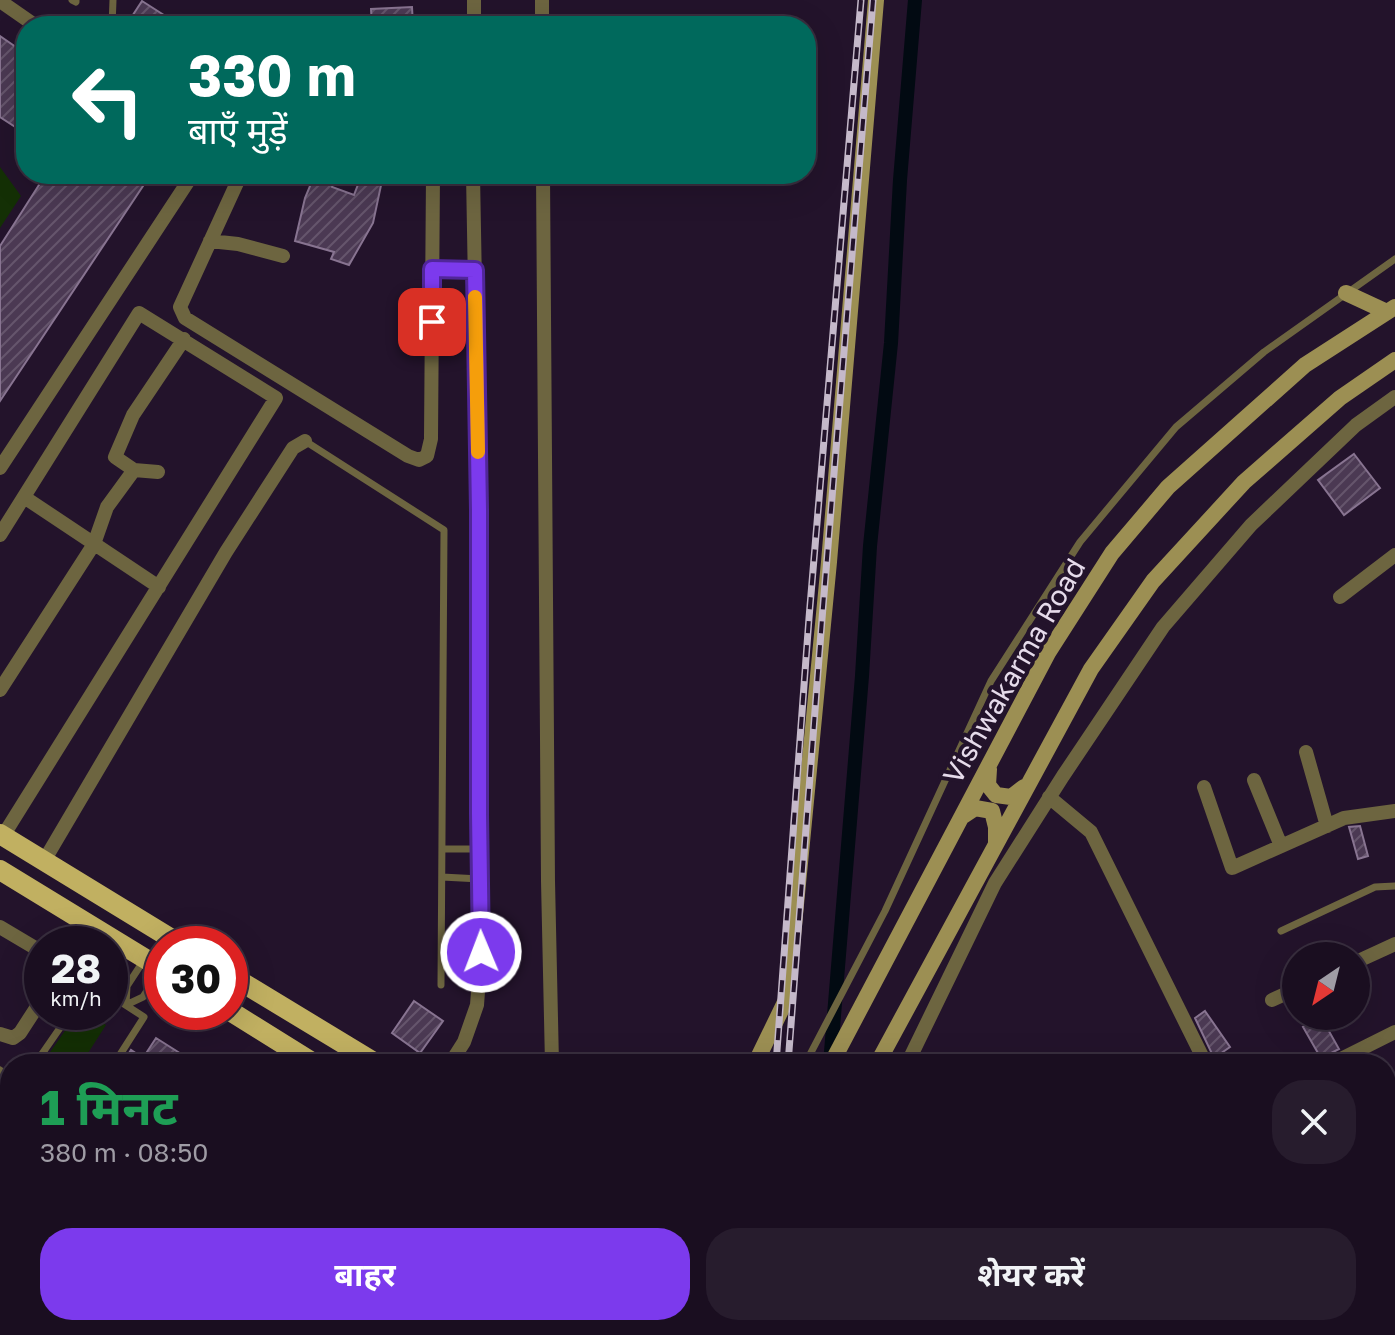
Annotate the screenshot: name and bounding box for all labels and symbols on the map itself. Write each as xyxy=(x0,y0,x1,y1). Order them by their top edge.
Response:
pin xyxy=(398,288,466,356)
street label: Vishwakarma Road xyxy=(936,552,1091,789)
position arrow xyxy=(439,910,523,994)
speed limit sign: 30 xyxy=(144,926,248,1030)
north arrow xyxy=(1282,942,1370,1030)

